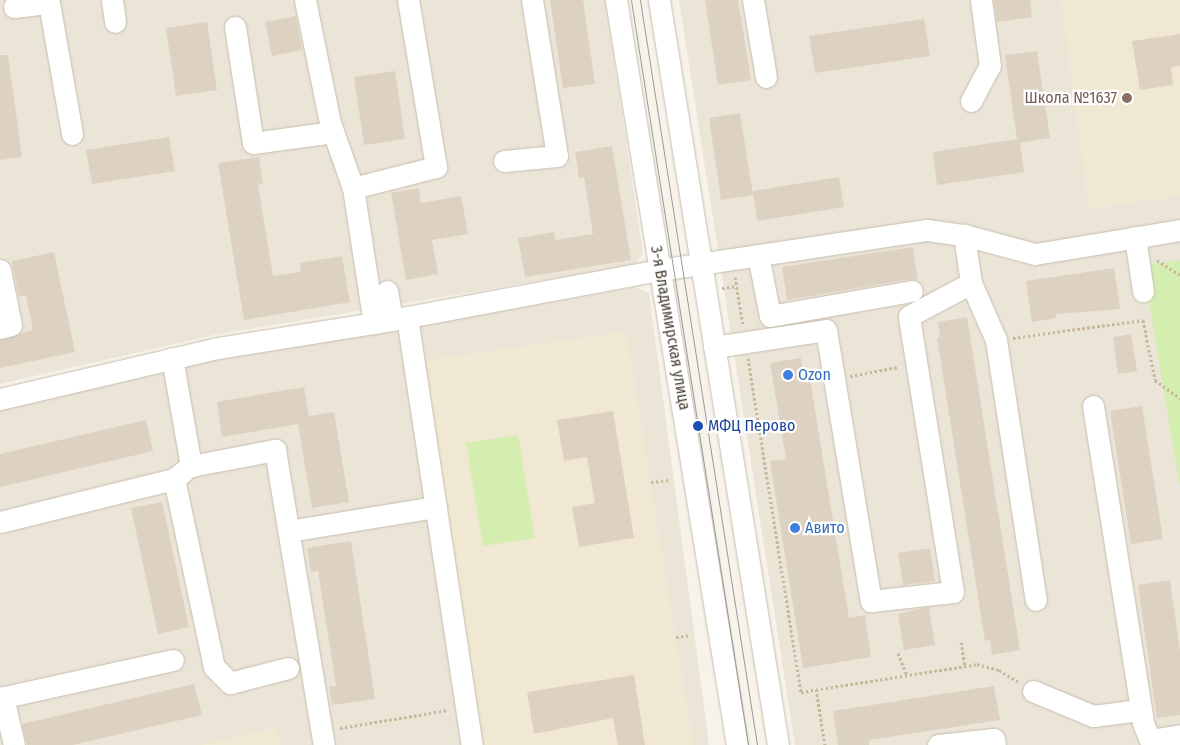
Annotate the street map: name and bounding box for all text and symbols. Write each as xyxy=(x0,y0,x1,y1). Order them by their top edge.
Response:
place label: Школа №1637 xyxy=(1025,88,1117,108)
marker: Школа №1637 xyxy=(1121,92,1133,104)
street label: 3-я Владимирская улица xyxy=(646,244,694,412)
place label: Ozon xyxy=(798,365,831,385)
marker: Ozon xyxy=(782,369,794,381)
place label: МФЦ Перово xyxy=(708,416,795,436)
marker: МФЦ Перово xyxy=(692,420,704,432)
place label: Авито xyxy=(805,518,845,538)
marker: Авито xyxy=(789,522,801,534)

